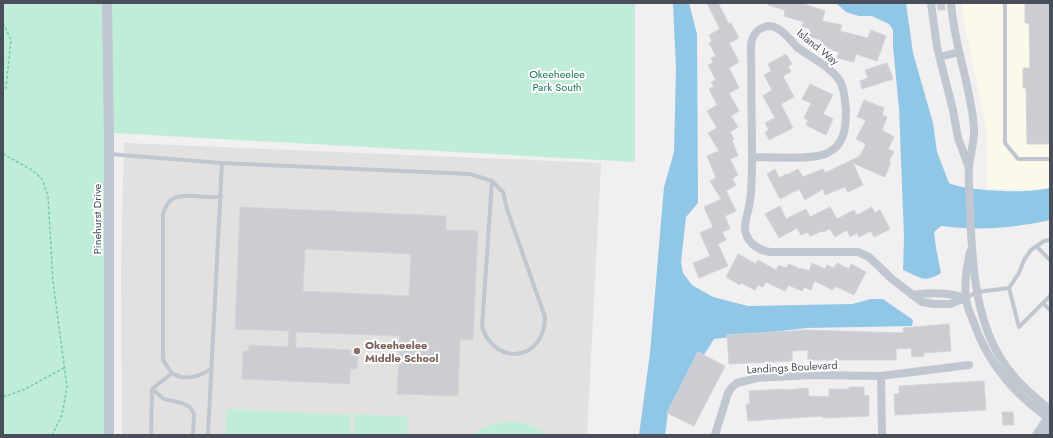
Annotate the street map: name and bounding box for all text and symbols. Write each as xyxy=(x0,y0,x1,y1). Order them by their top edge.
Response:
street label: Island Way xyxy=(793,25,843,69)
park label: Okeeheelee Park South xyxy=(529,66,585,95)
street label: Pinehurst Drive xyxy=(89,183,105,254)
place label: Okeeheelee Middle School xyxy=(365,337,439,366)
marker: Okeeheelee Middle School xyxy=(352,346,362,356)
street label: Landings Boulevard xyxy=(746,357,838,377)

